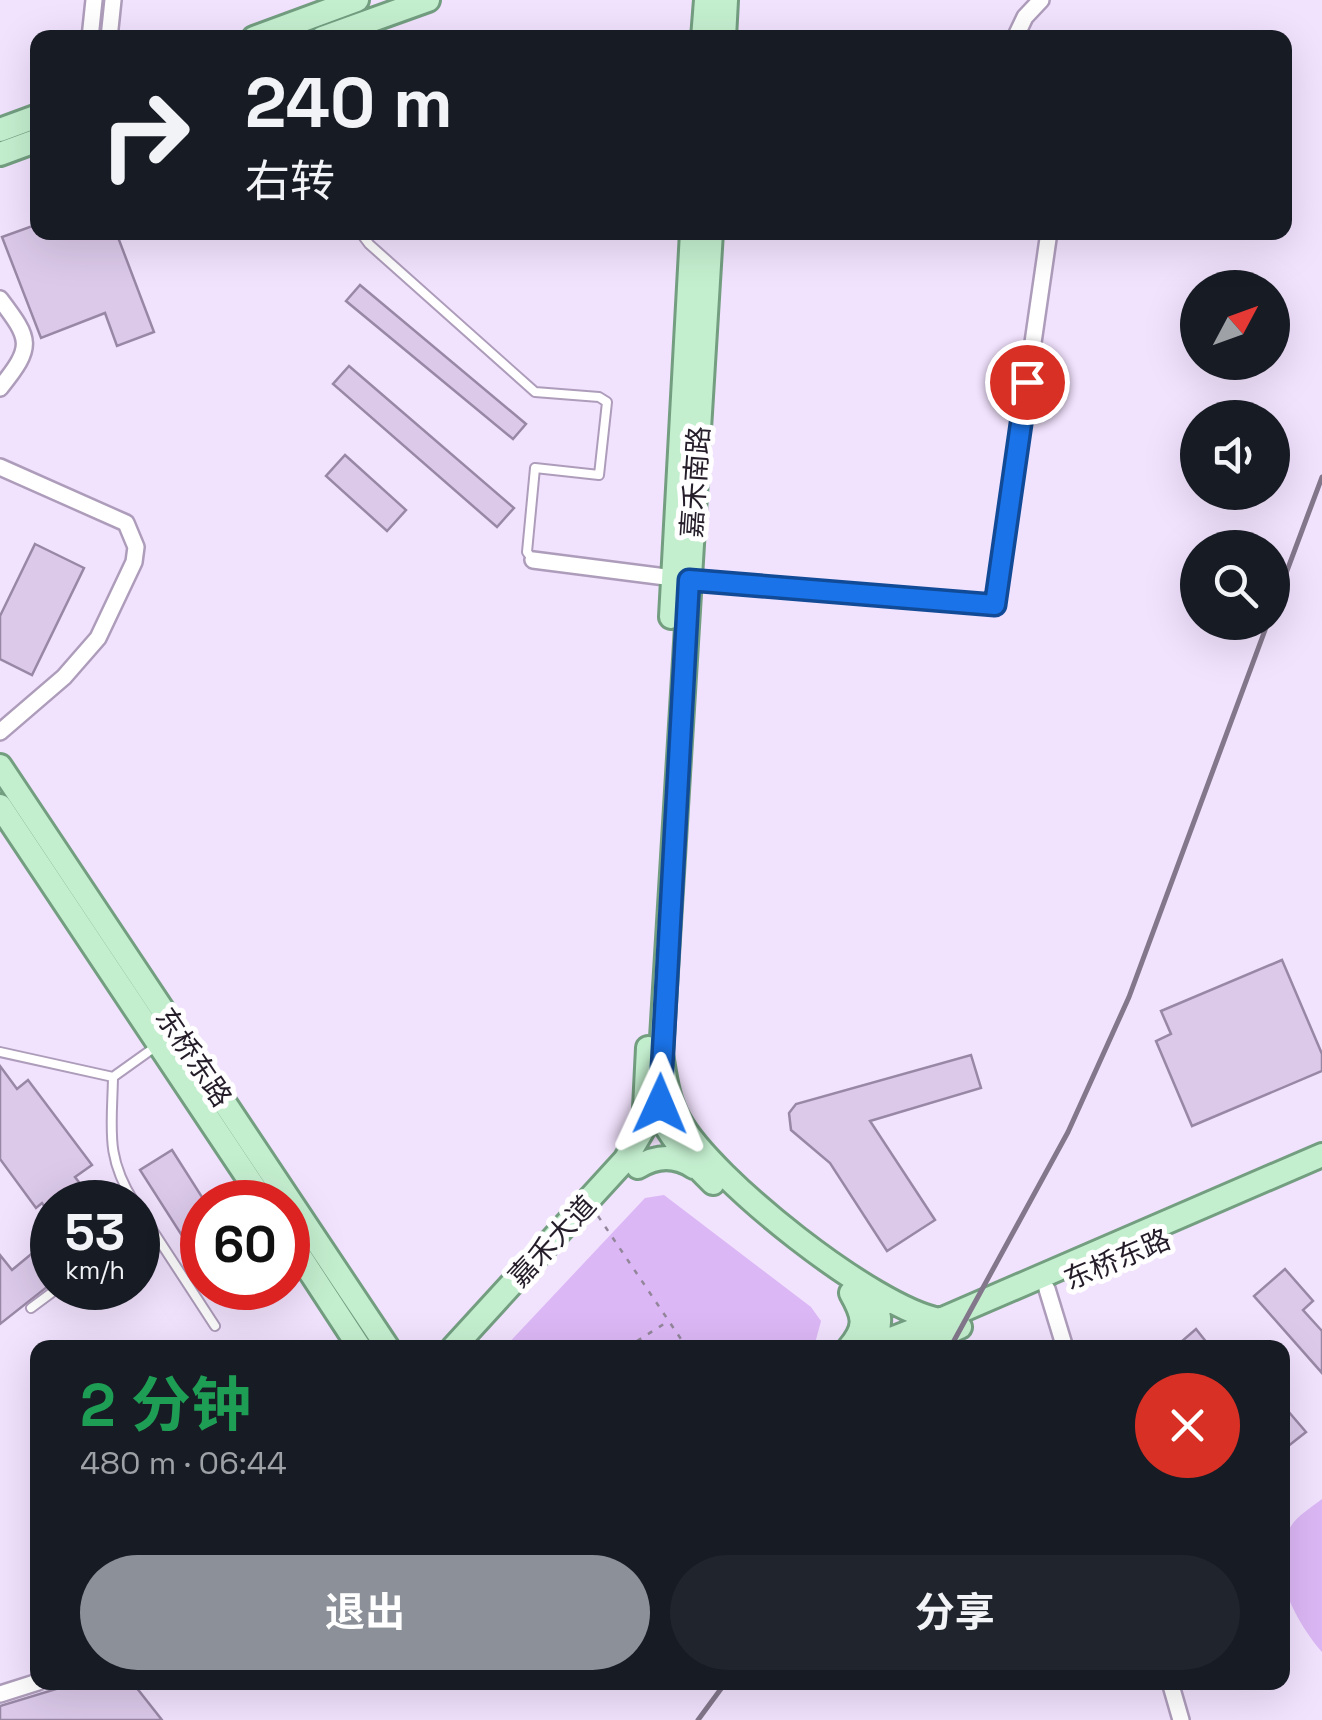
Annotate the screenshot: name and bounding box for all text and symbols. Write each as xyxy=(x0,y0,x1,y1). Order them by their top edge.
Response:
text: 240 m xyxy=(245,58,453,147)
icon: right xyxy=(80,70,210,200)
text: 右转 xyxy=(245,153,335,210)
north arrow xyxy=(1180,270,1290,380)
map controls xyxy=(1180,270,1290,640)
pin xyxy=(985,340,1070,425)
icon: arrive xyxy=(1000,355,1055,410)
button: sound xyxy=(1180,400,1290,510)
street label: 嘉禾南路 xyxy=(673,425,717,539)
button: search xyxy=(1180,530,1290,640)
street label: 东桥东路 xyxy=(148,1001,240,1113)
position arrow xyxy=(608,1052,712,1156)
speed limit sign: 60 xyxy=(180,1180,310,1310)
street label: 嘉禾大道 xyxy=(501,1188,603,1294)
text: 53 xyxy=(65,1201,125,1265)
street label: 东桥东路 xyxy=(1058,1221,1176,1297)
text: km/h xyxy=(65,1254,125,1286)
text: 2 分钟 xyxy=(80,1367,251,1444)
button: close xyxy=(1135,1373,1240,1478)
text: 480 m · 06:44 xyxy=(80,1443,287,1483)
button: 退出 xyxy=(80,1555,650,1670)
button: 分享 xyxy=(670,1555,1240,1670)

